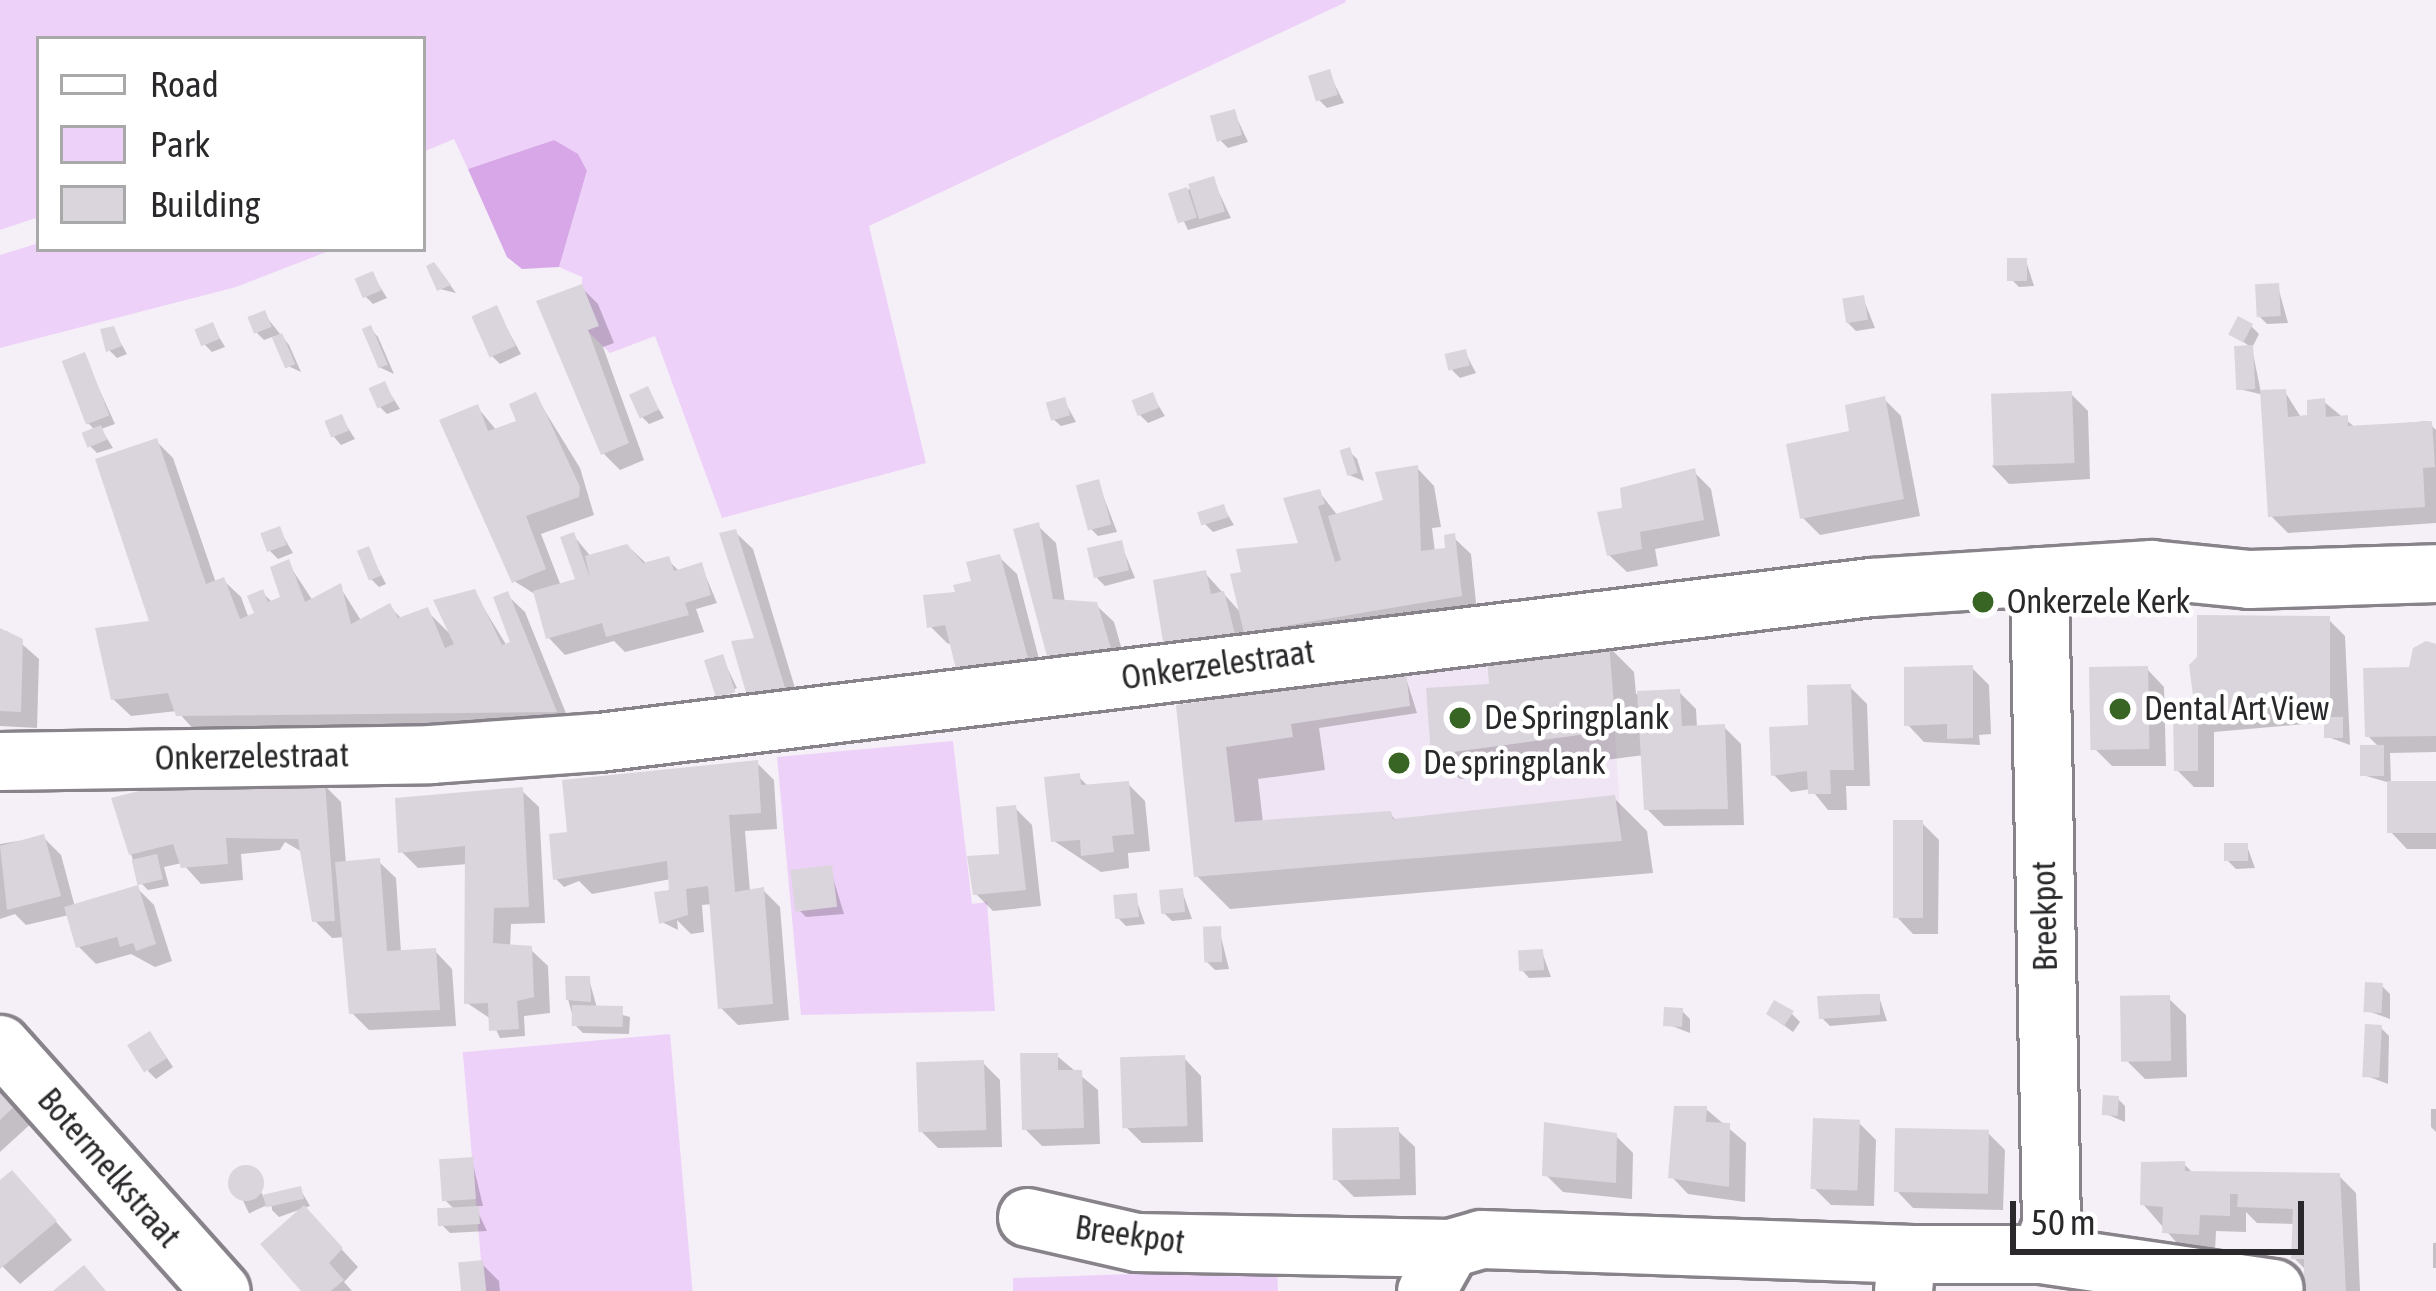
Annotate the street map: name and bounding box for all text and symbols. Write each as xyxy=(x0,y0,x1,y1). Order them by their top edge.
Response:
legend xyxy=(36,36,426,252)
text: Road xyxy=(150,63,219,105)
text: Park xyxy=(150,123,210,165)
text: Building xyxy=(150,183,260,225)
place label: Onkerzele Kerk xyxy=(2007,582,2190,622)
marker: Onkerzele Kerk xyxy=(1970,589,1996,615)
street label: Onkerzelestraat xyxy=(1119,632,1317,698)
place label: Dental Art View xyxy=(2144,689,2329,729)
marker: Dental Art View xyxy=(2107,696,2133,722)
place label: De Springplank xyxy=(1484,698,1669,738)
marker: De Springplank xyxy=(1447,705,1473,731)
street label: Onkerzelestraat xyxy=(155,736,349,778)
place label: De springplank xyxy=(1423,743,1606,783)
marker: De springplank xyxy=(1386,750,1412,776)
street label: Breekpot xyxy=(2024,860,2066,972)
street label: Botermelkstraat xyxy=(29,1080,189,1256)
scale bar xyxy=(2016,1177,2310,1251)
text: 50 m xyxy=(2031,1201,2096,1243)
street label: Breekpot xyxy=(1073,1208,1187,1262)

